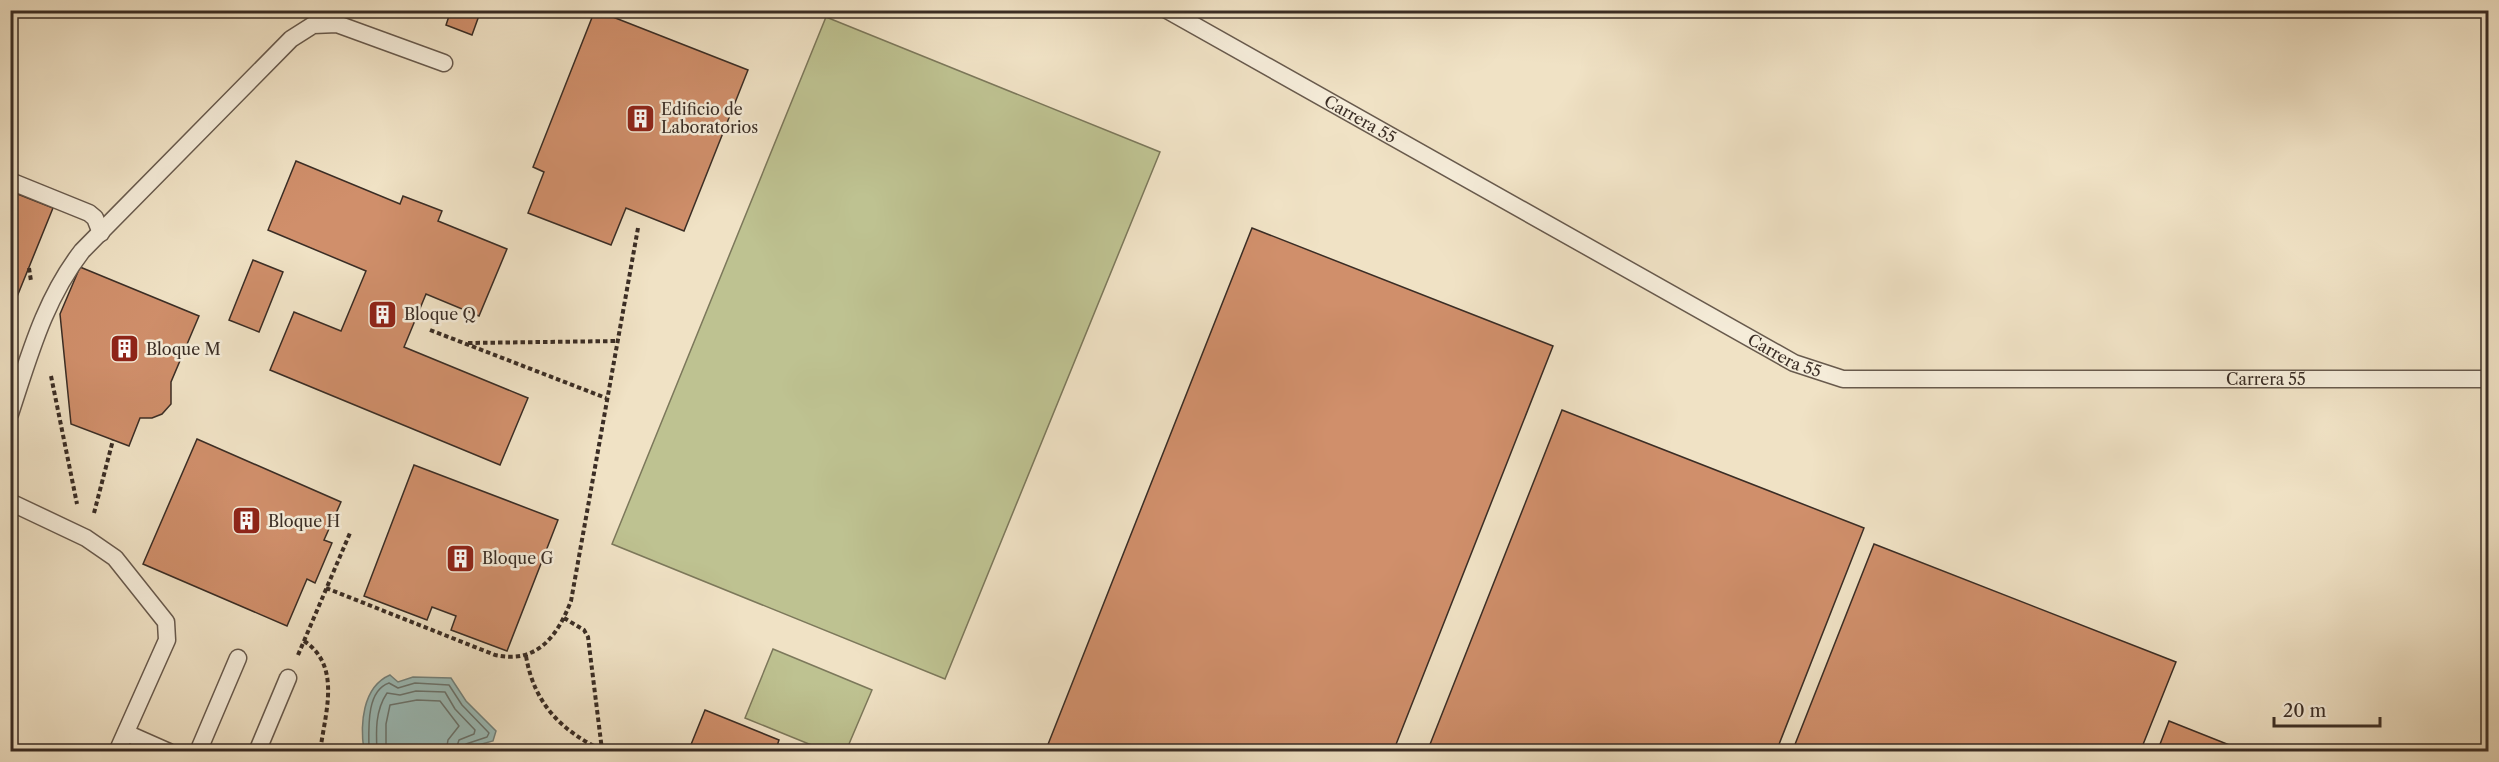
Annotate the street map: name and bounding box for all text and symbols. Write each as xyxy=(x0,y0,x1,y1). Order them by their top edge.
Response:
street label: Carrera 55 xyxy=(1321,91,1400,147)
place label: Edificio de Laboratorios xyxy=(661,99,758,137)
building icon: Edificio de Laboratorios xyxy=(624,102,656,134)
building icon: Bloque Q xyxy=(367,298,399,330)
place label: Bloque Q xyxy=(404,304,476,324)
street label: Carrera 55 xyxy=(1744,329,1824,381)
building icon: Bloque M xyxy=(109,333,141,365)
place label: Bloque M xyxy=(146,339,221,359)
street label: Carrera 55 xyxy=(2226,369,2306,389)
building icon: Bloque H xyxy=(231,505,263,537)
place label: Bloque H xyxy=(268,511,340,531)
building icon: Bloque G xyxy=(445,542,477,574)
place label: Bloque G xyxy=(482,548,553,568)
scale bar xyxy=(2274,690,2380,728)
text: 20 m xyxy=(2283,700,2327,722)

